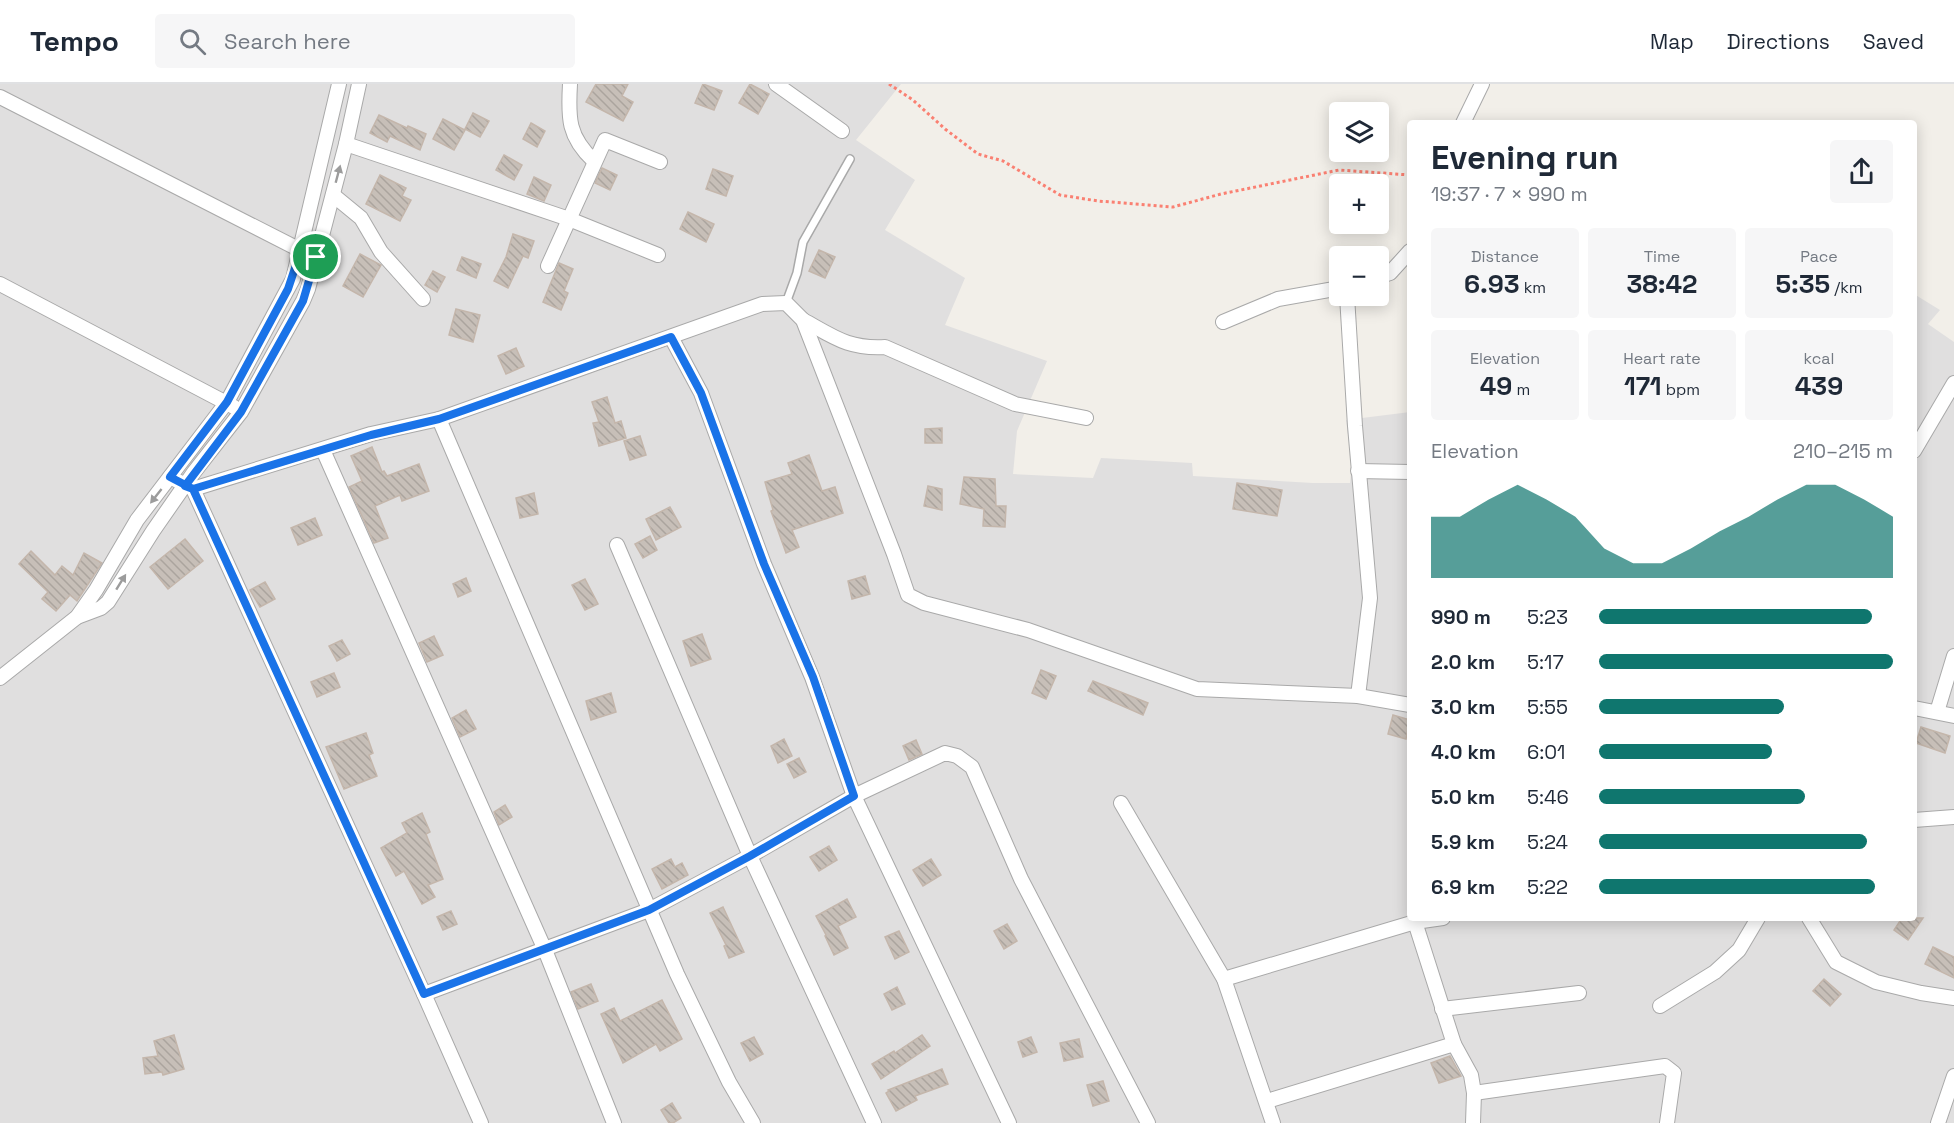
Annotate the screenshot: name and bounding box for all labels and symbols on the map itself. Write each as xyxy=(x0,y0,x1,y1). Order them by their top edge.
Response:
one-way arrow xyxy=(334,164,344,183)
pin xyxy=(290,231,341,282)
one-way arrow xyxy=(150,487,162,503)
one-way arrow xyxy=(115,574,126,590)

